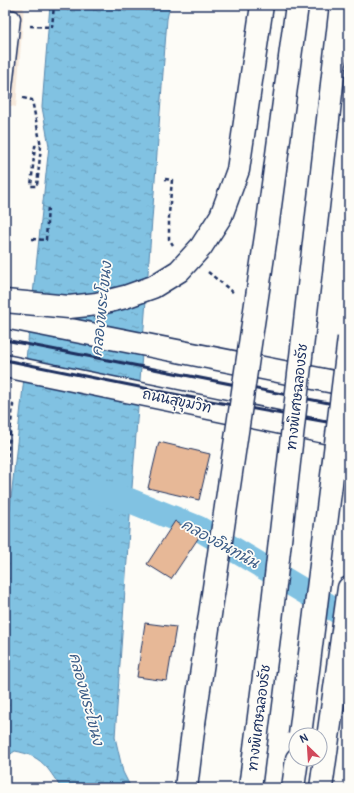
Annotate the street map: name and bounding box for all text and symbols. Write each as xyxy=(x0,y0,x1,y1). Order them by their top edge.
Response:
water label: คลองพระโขนง xyxy=(87,259,117,357)
street label: ทางพิเศษฉลองรัช xyxy=(283,343,311,451)
street label: ถนนสุขุมวิท xyxy=(141,385,213,418)
water label: คลองอินทนิน xyxy=(178,515,263,573)
water label: คลองพระโขนง xyxy=(65,650,109,749)
street label: ทางพิเศษฉลองรัช xyxy=(244,664,274,772)
north arrow xyxy=(288,727,328,767)
text: N xyxy=(298,731,311,746)

